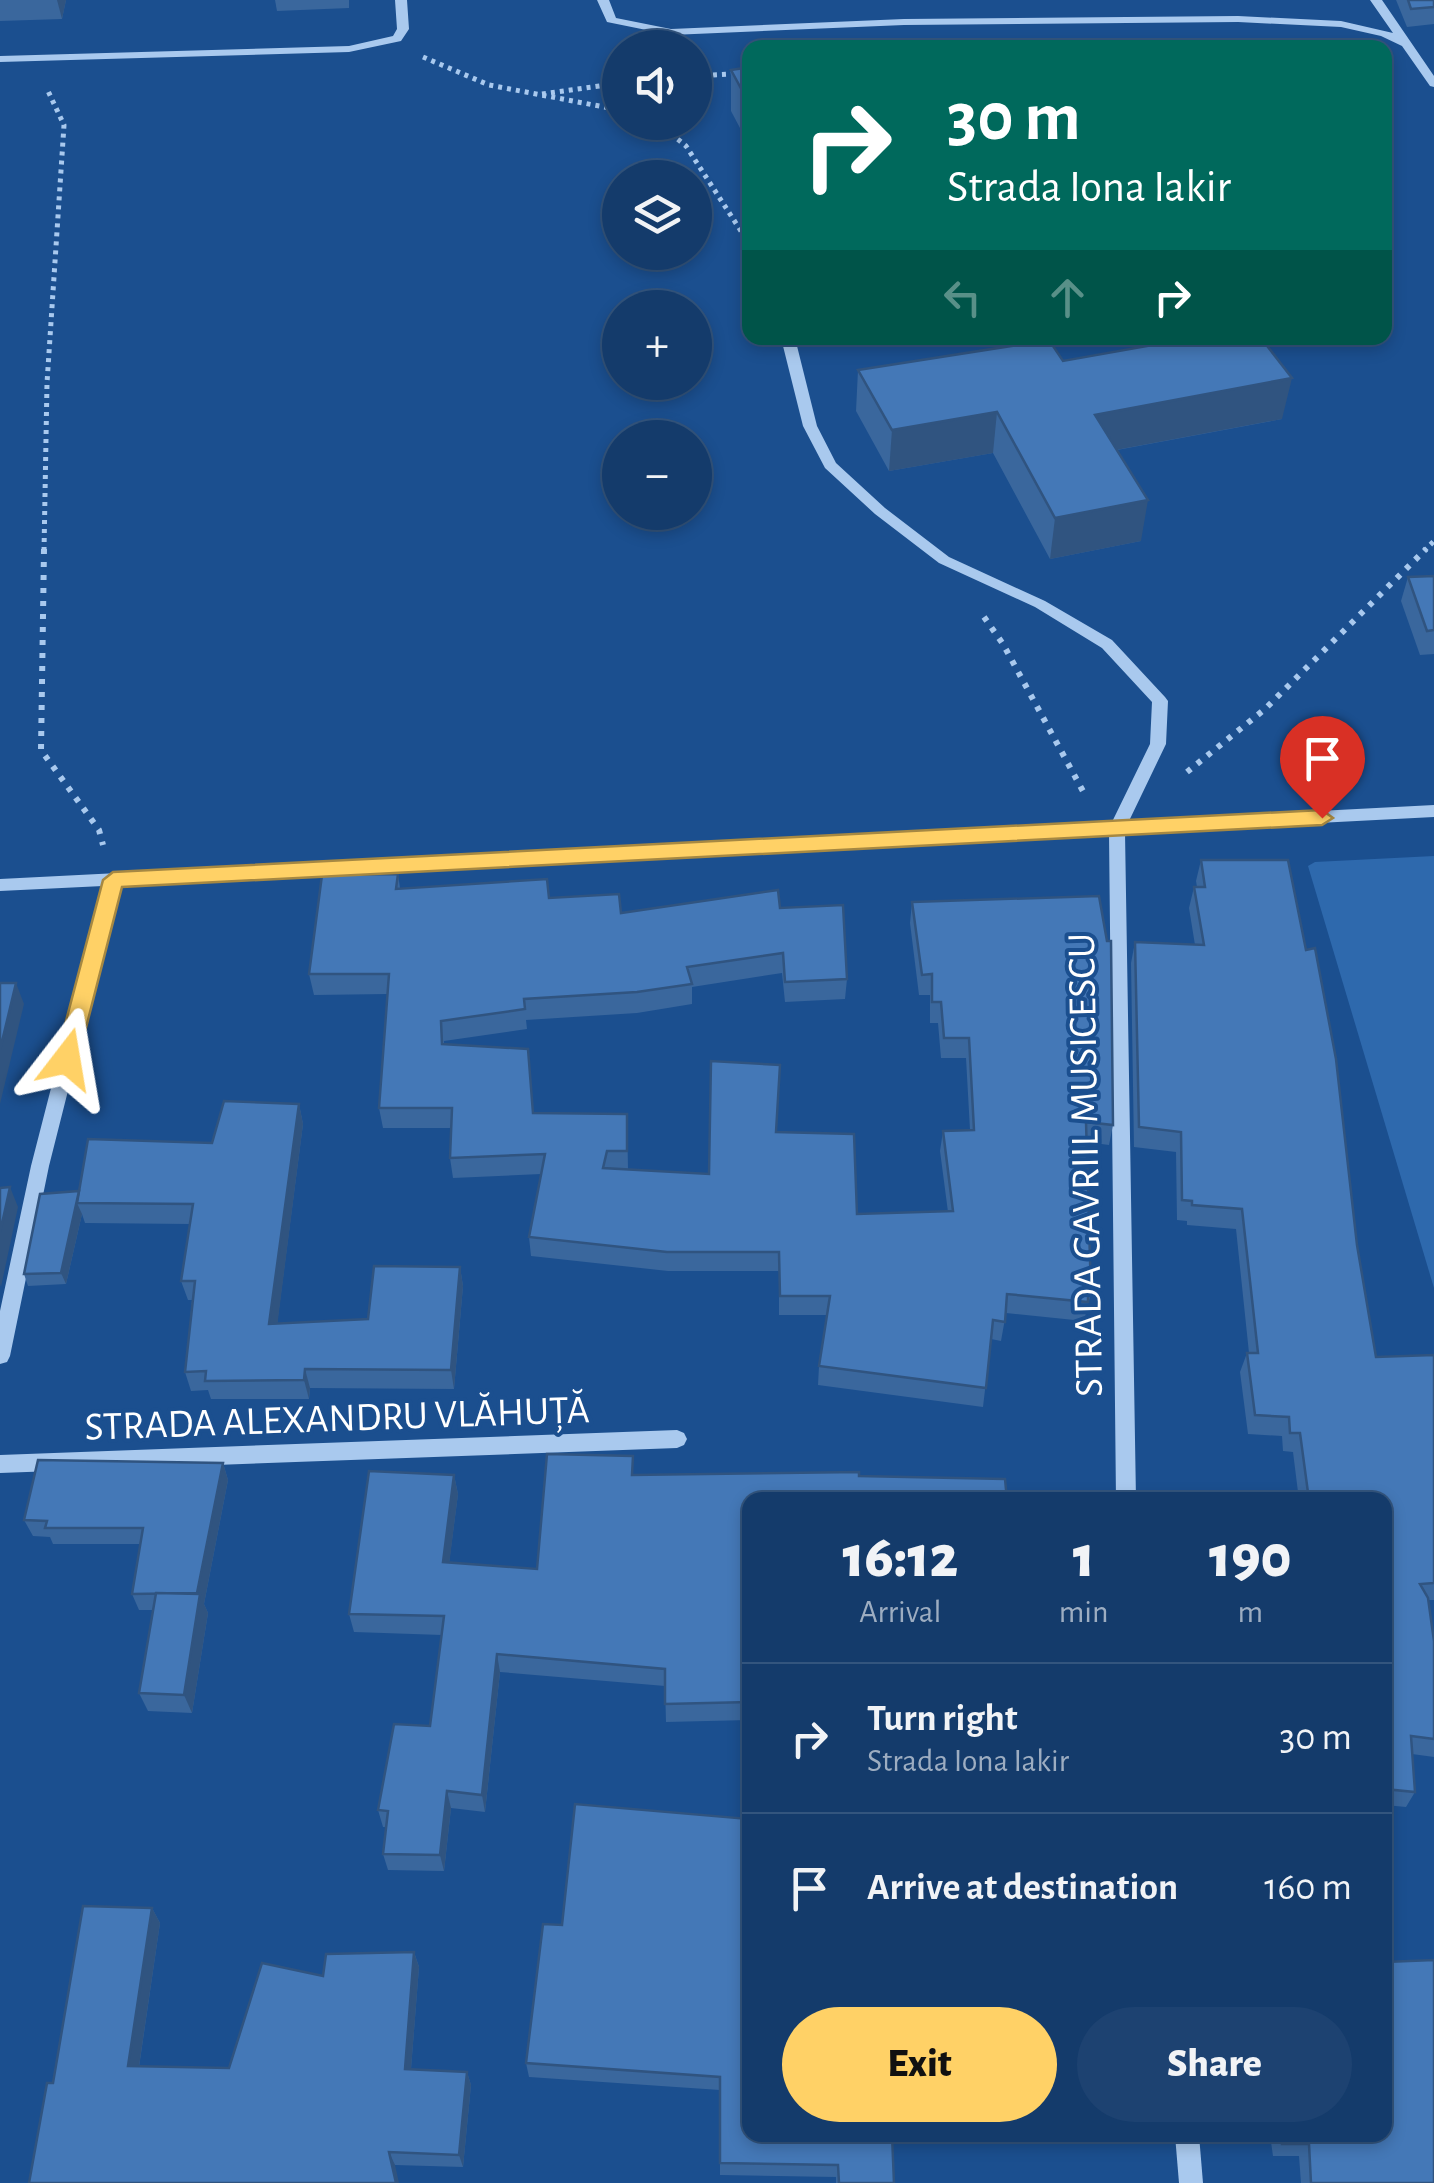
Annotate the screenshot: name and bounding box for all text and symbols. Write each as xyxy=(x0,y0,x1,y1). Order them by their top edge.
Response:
map controls xyxy=(602,30,712,530)
button: sound xyxy=(602,30,712,140)
icon: right xyxy=(782,80,912,210)
text: 30 m xyxy=(947,83,1081,153)
button: layers xyxy=(602,160,712,270)
text: Strada Iona Iakir xyxy=(947,165,1231,210)
icon: left xyxy=(935,270,990,325)
icon: ahead xyxy=(1040,270,1095,325)
icon: right xyxy=(1145,270,1200,325)
button: + xyxy=(602,290,712,400)
button: − xyxy=(602,420,712,530)
pin xyxy=(1280,716,1365,819)
icon: arrive xyxy=(1295,731,1350,786)
street label: STRADA GAVRIIL MUSICESCU xyxy=(1062,933,1110,1397)
position arrow xyxy=(15,1007,119,1111)
street label: STRADA ALEXANDRU VLĂHUȚĂ xyxy=(84,1387,590,1450)
text: 16:12 xyxy=(842,1528,958,1588)
text: 1 xyxy=(1073,1528,1095,1588)
text: 190 xyxy=(1209,1528,1292,1588)
text: Arrival xyxy=(859,1596,942,1628)
text: min xyxy=(1059,1596,1109,1628)
text: m xyxy=(1237,1596,1263,1628)
text: Turn right xyxy=(867,1700,1017,1738)
icon: right xyxy=(782,1711,837,1766)
text: 30 m xyxy=(1280,1719,1352,1757)
text: Strada Iona Iakir xyxy=(867,1745,1069,1777)
icon: arrive xyxy=(782,1861,837,1916)
text: Arrive at destination xyxy=(867,1869,1178,1907)
text: 160 m xyxy=(1264,1869,1352,1907)
button: Exit xyxy=(782,2007,1057,2122)
button: Share xyxy=(1077,2007,1352,2122)

